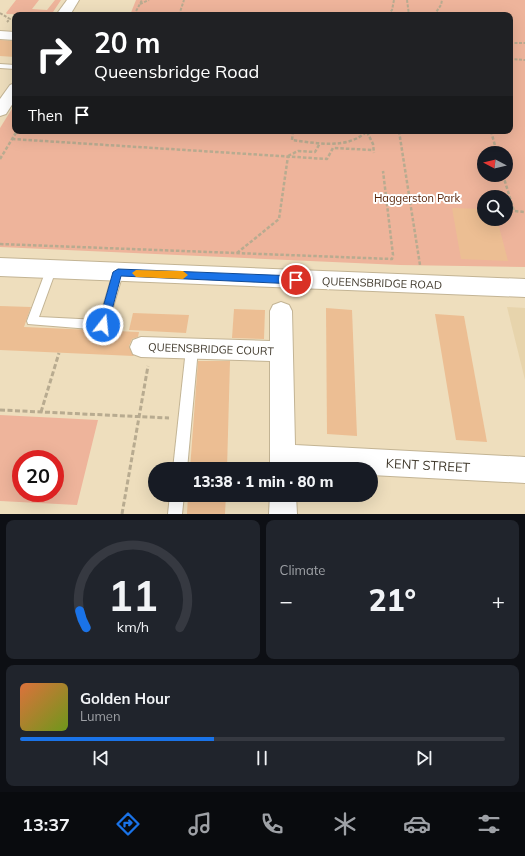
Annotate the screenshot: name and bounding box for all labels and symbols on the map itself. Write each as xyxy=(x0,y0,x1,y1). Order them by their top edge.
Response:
north arrow xyxy=(477,146,513,182)
park label: Haggerston Park xyxy=(374,191,460,205)
pin xyxy=(279,263,313,297)
street label: QUEENSBRIDGE ROAD xyxy=(322,274,442,292)
position arrow xyxy=(82,304,124,346)
street label: QUEENSBRIDGE COURT xyxy=(148,340,275,358)
speed limit sign: 20 xyxy=(12,450,64,502)
street label: KENT STREET xyxy=(385,455,471,475)

